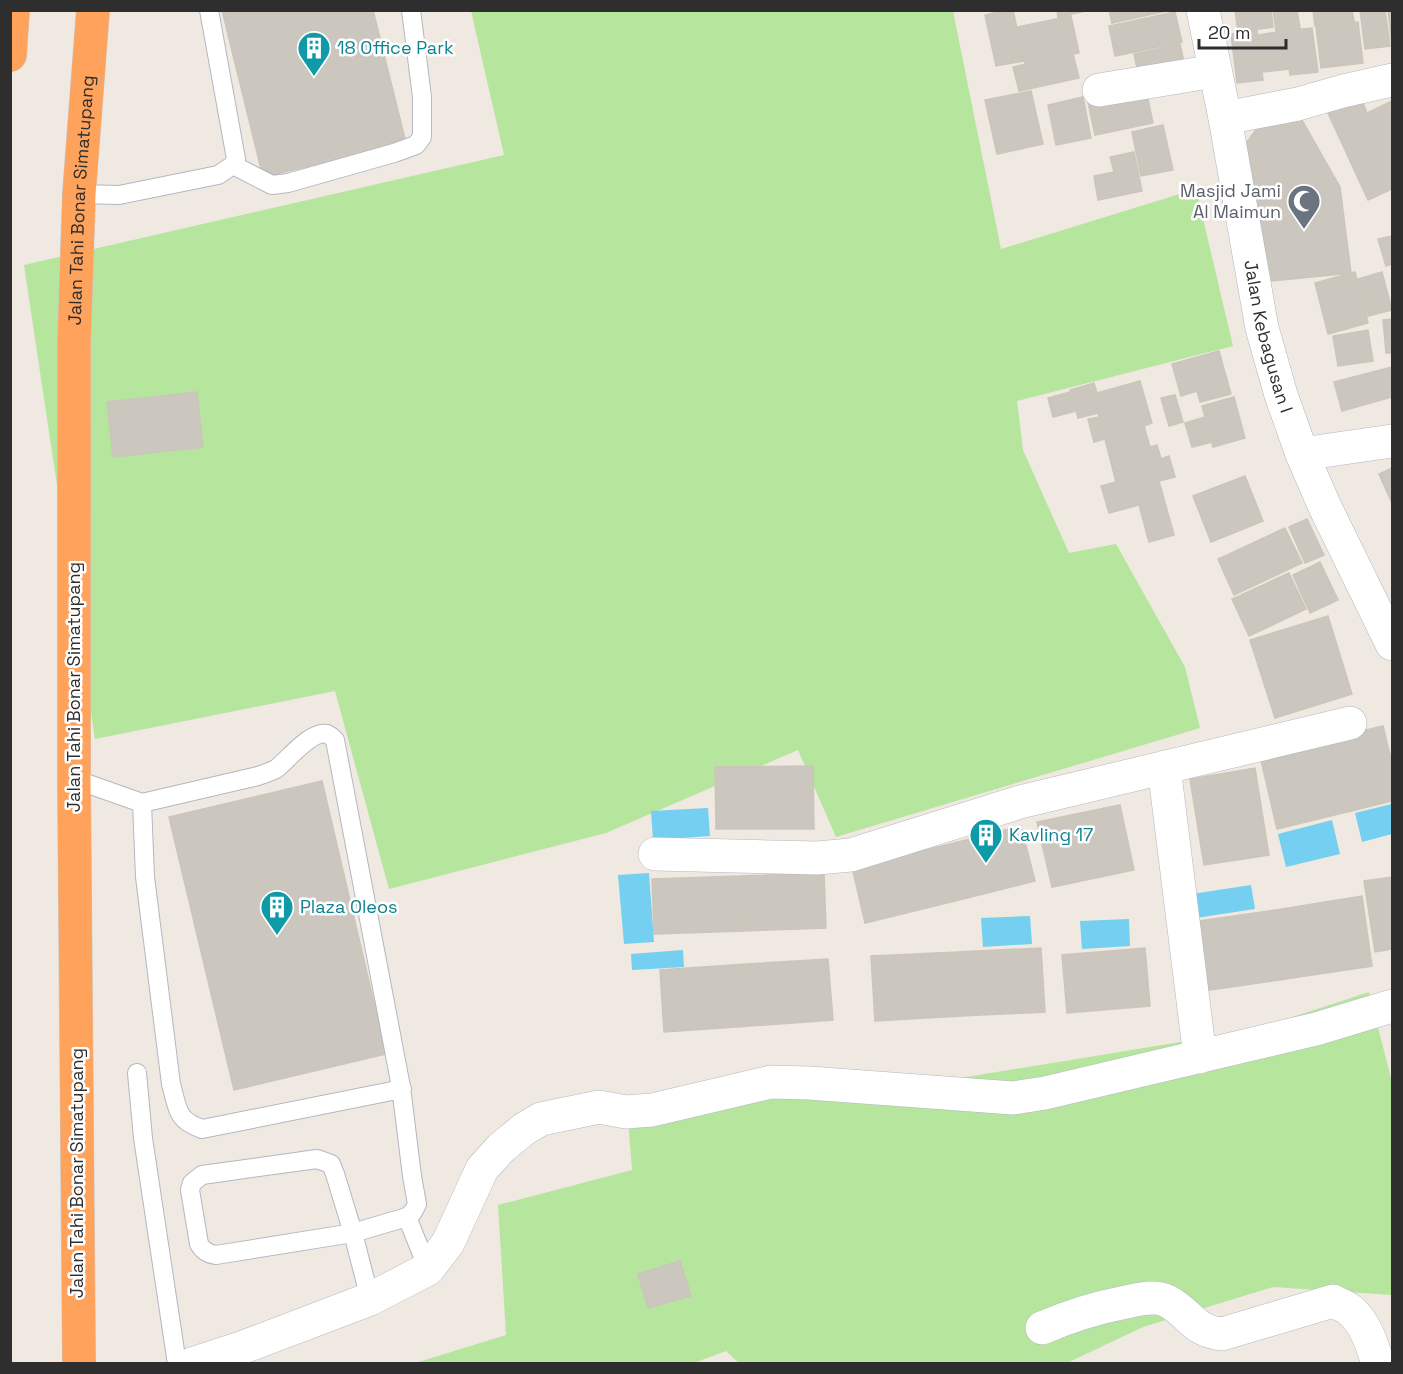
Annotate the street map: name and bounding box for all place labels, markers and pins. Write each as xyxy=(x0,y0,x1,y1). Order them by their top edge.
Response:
building icon: 18 Office Park xyxy=(296,30,332,77)
place label: 18 Office Park xyxy=(337,36,454,59)
place label: Masjid Jami Al Maimun xyxy=(1180,179,1281,223)
mosque icon: Masjid Jami Al Maimun xyxy=(1286,183,1322,230)
building icon: Kavling 17 xyxy=(968,817,1004,864)
place label: Kavling 17 xyxy=(1009,823,1093,846)
building icon: Plaza Oleos xyxy=(259,889,295,936)
place label: Plaza Oleos xyxy=(300,895,398,918)

